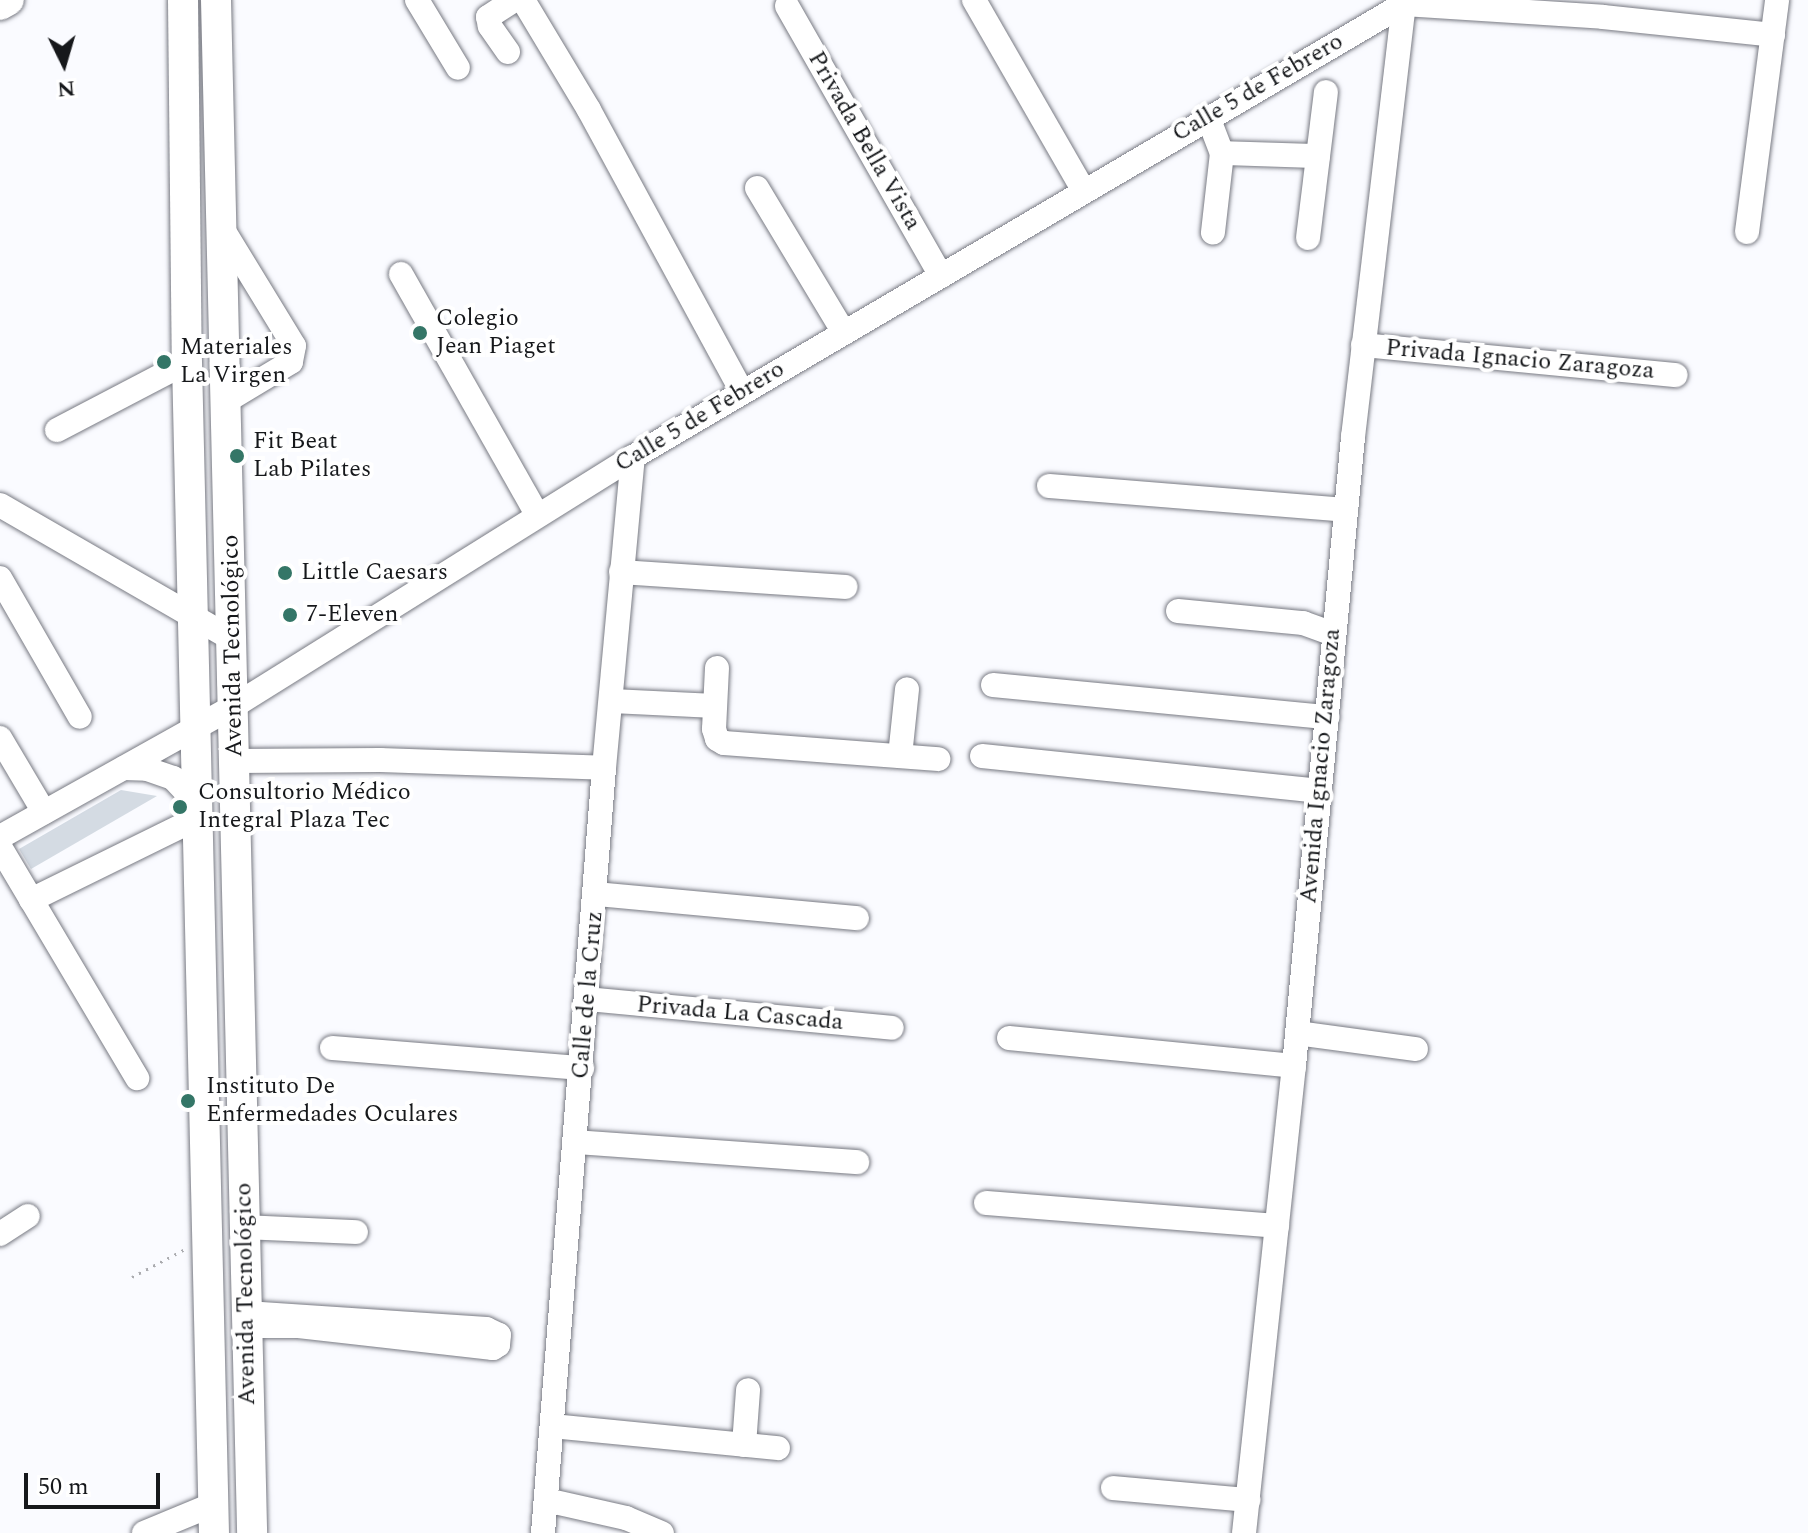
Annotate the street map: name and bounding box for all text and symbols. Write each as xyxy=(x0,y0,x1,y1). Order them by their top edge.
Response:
north arrow xyxy=(24,24,104,104)
street label: Calle 5 de Febrero xyxy=(1167,27,1349,149)
street label: Privada Bella Vista xyxy=(801,46,927,236)
text: N xyxy=(56,71,77,106)
place label: Colegio Jean Piaget xyxy=(436,305,556,361)
marker: Colegio Jean Piaget xyxy=(411,324,429,342)
place label: Materiales La Virgen xyxy=(180,334,293,390)
street label: Privada Ignacio Zaragoza xyxy=(1384,334,1656,386)
marker: Materiales La Virgen xyxy=(155,353,173,371)
street label: Calle 5 de Febrero xyxy=(610,355,790,479)
place label: Fit Beat Lab Pilates xyxy=(253,428,371,484)
marker: Fit Beat Lab Pilates xyxy=(228,447,246,465)
street label: Avenida Tecnológico xyxy=(217,534,249,758)
place label: Little Caesars xyxy=(301,559,448,587)
marker: Little Caesars xyxy=(276,564,294,582)
place label: 7-Eleven xyxy=(306,601,398,629)
marker: 7-Eleven xyxy=(281,606,299,624)
street label: Avenida Ignacio Zaragoza xyxy=(1295,627,1347,905)
place label: Consultorio Médico Integral Plaza Tec xyxy=(198,779,411,835)
marker: Consultorio Médico Integral Plaza Tec xyxy=(169,796,191,818)
street label: Calle de la Cruz xyxy=(566,910,610,1080)
street label: Privada La Cascada xyxy=(635,991,845,1037)
place label: Instituto De Enfermedades Oculares xyxy=(206,1073,458,1129)
marker: Instituto De Enfermedades Oculares xyxy=(177,1090,199,1112)
street label: Avenida Tecnológico xyxy=(230,1182,262,1406)
scale bar xyxy=(28,1457,164,1507)
text: 50 m xyxy=(38,1469,89,1505)

